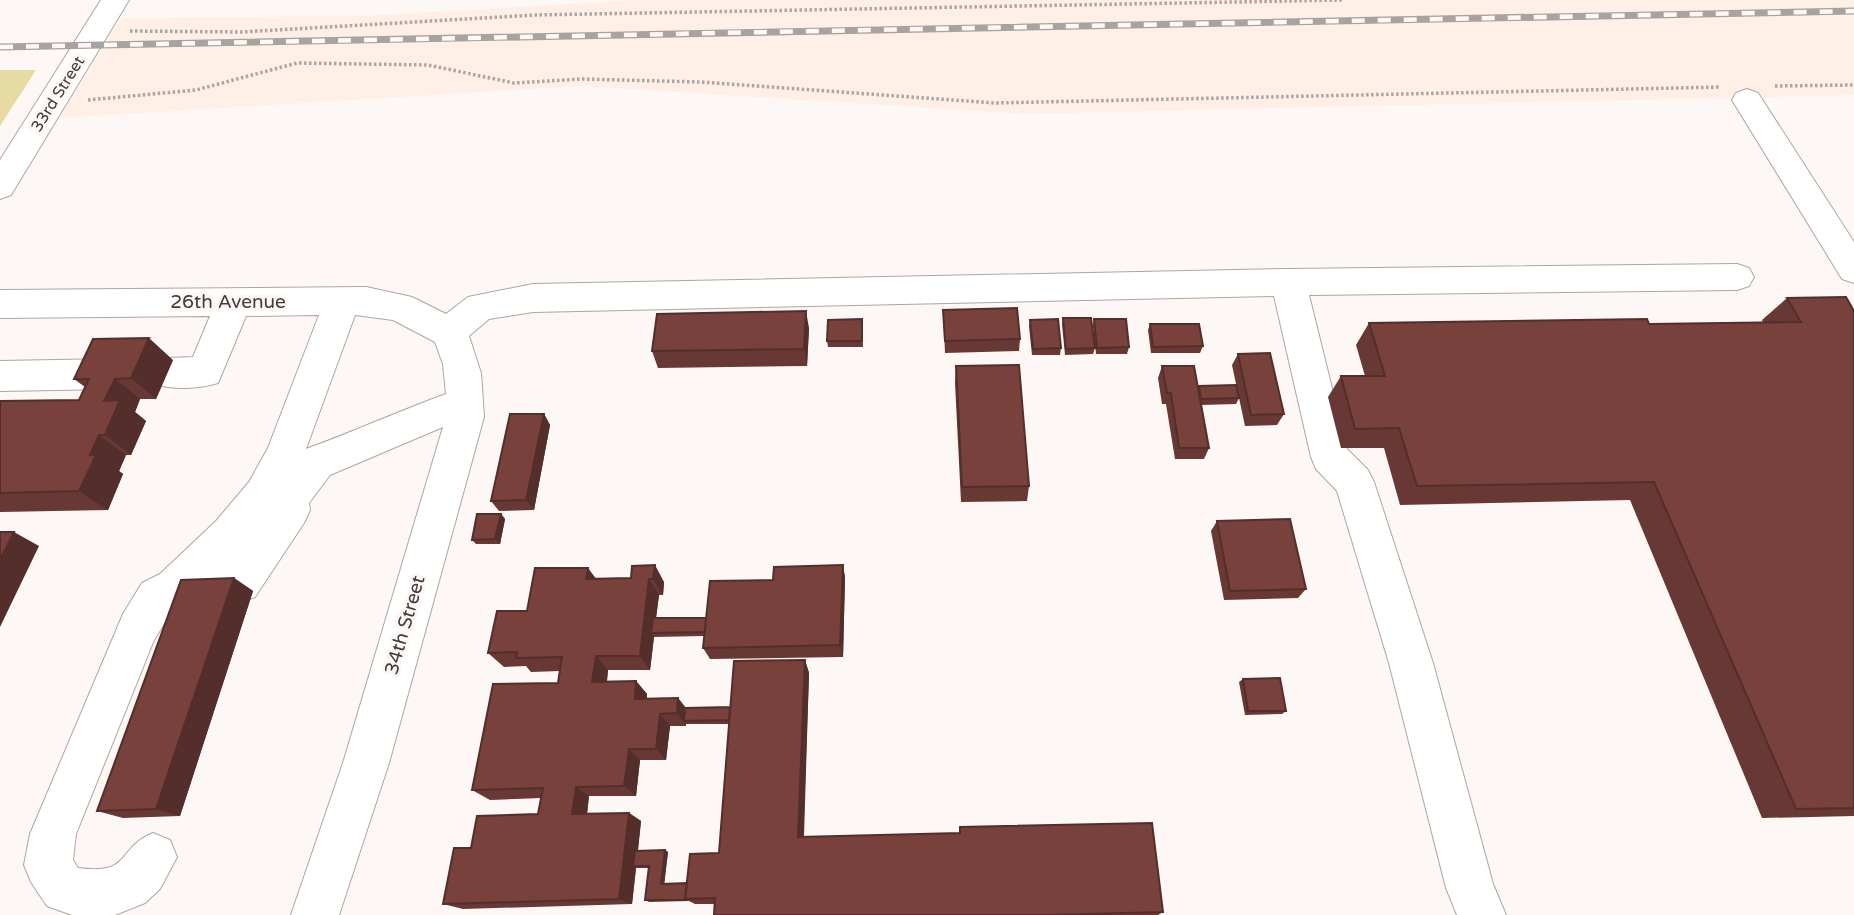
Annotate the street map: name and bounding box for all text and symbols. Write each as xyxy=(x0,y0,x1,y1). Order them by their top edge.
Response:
street label: 33rd Street xyxy=(27,52,89,136)
street label: 26th Avenue xyxy=(170,291,286,313)
street label: 34th Street xyxy=(380,573,430,677)

